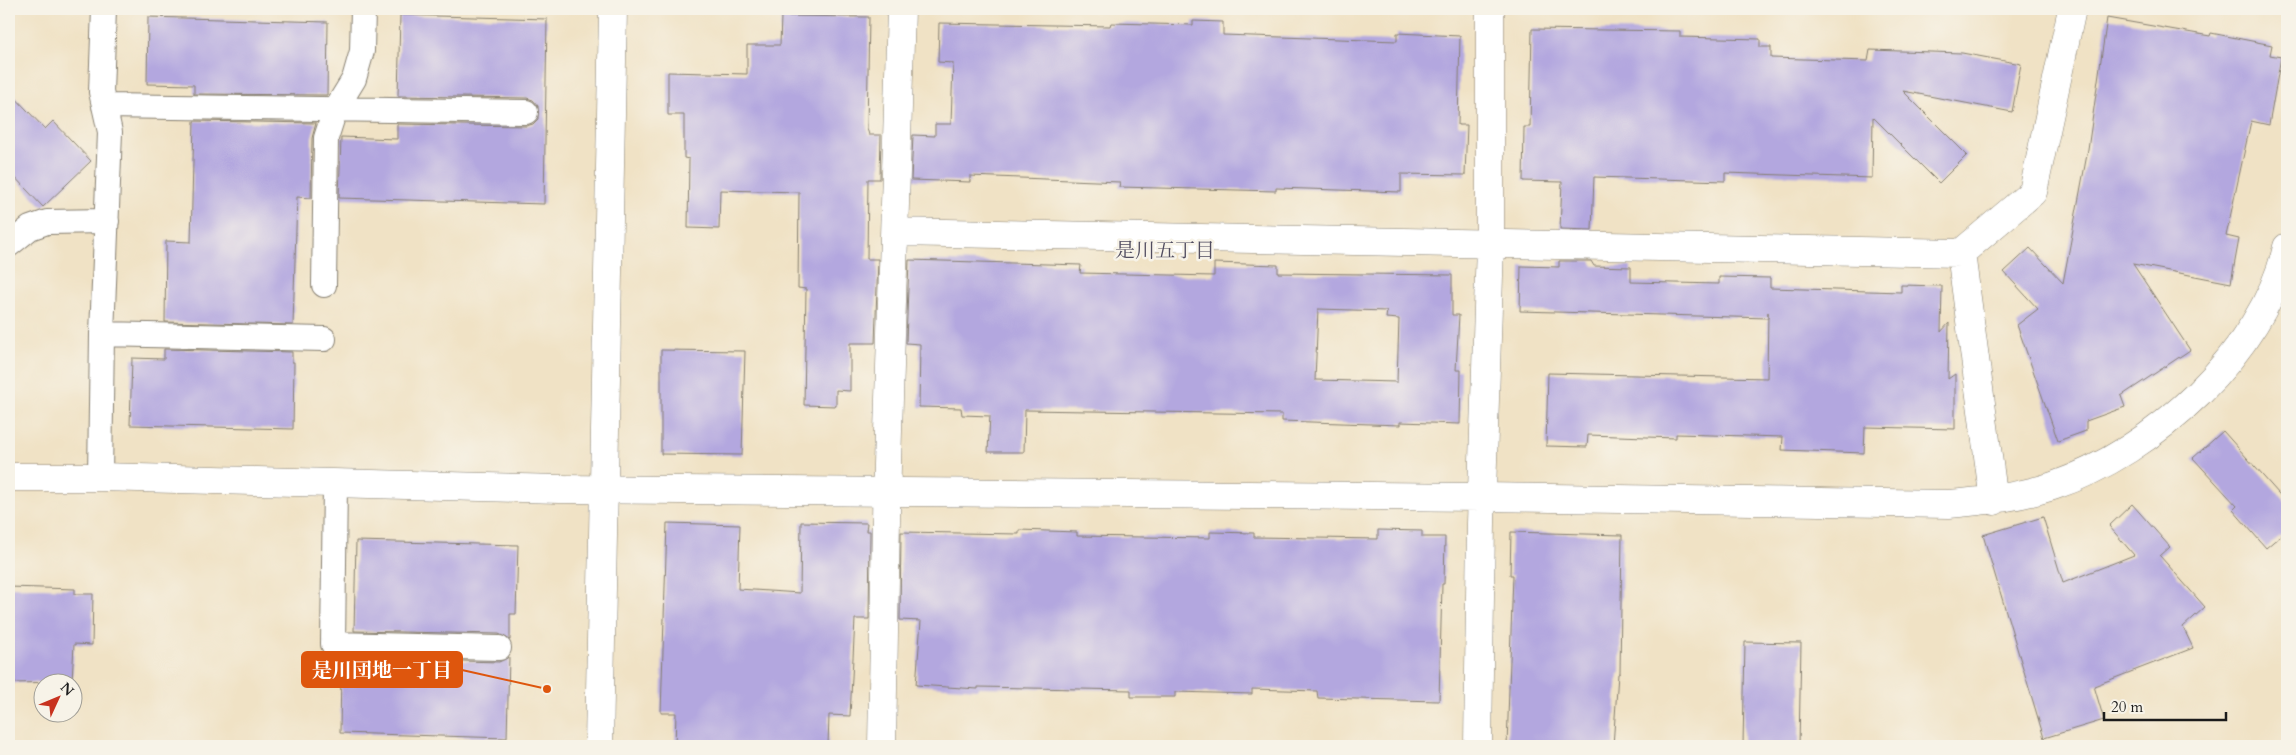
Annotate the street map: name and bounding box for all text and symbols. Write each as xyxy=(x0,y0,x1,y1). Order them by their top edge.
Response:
district label: 是川五丁目 xyxy=(1115,237,1215,264)
callout: 是川団地一丁目 xyxy=(302,652,462,687)
text: 是川団地一丁目 xyxy=(312,657,452,684)
north arrow xyxy=(32,672,82,722)
text: N xyxy=(56,678,78,700)
scale bar xyxy=(2104,690,2226,722)
text: 20 m xyxy=(2111,697,2143,717)

